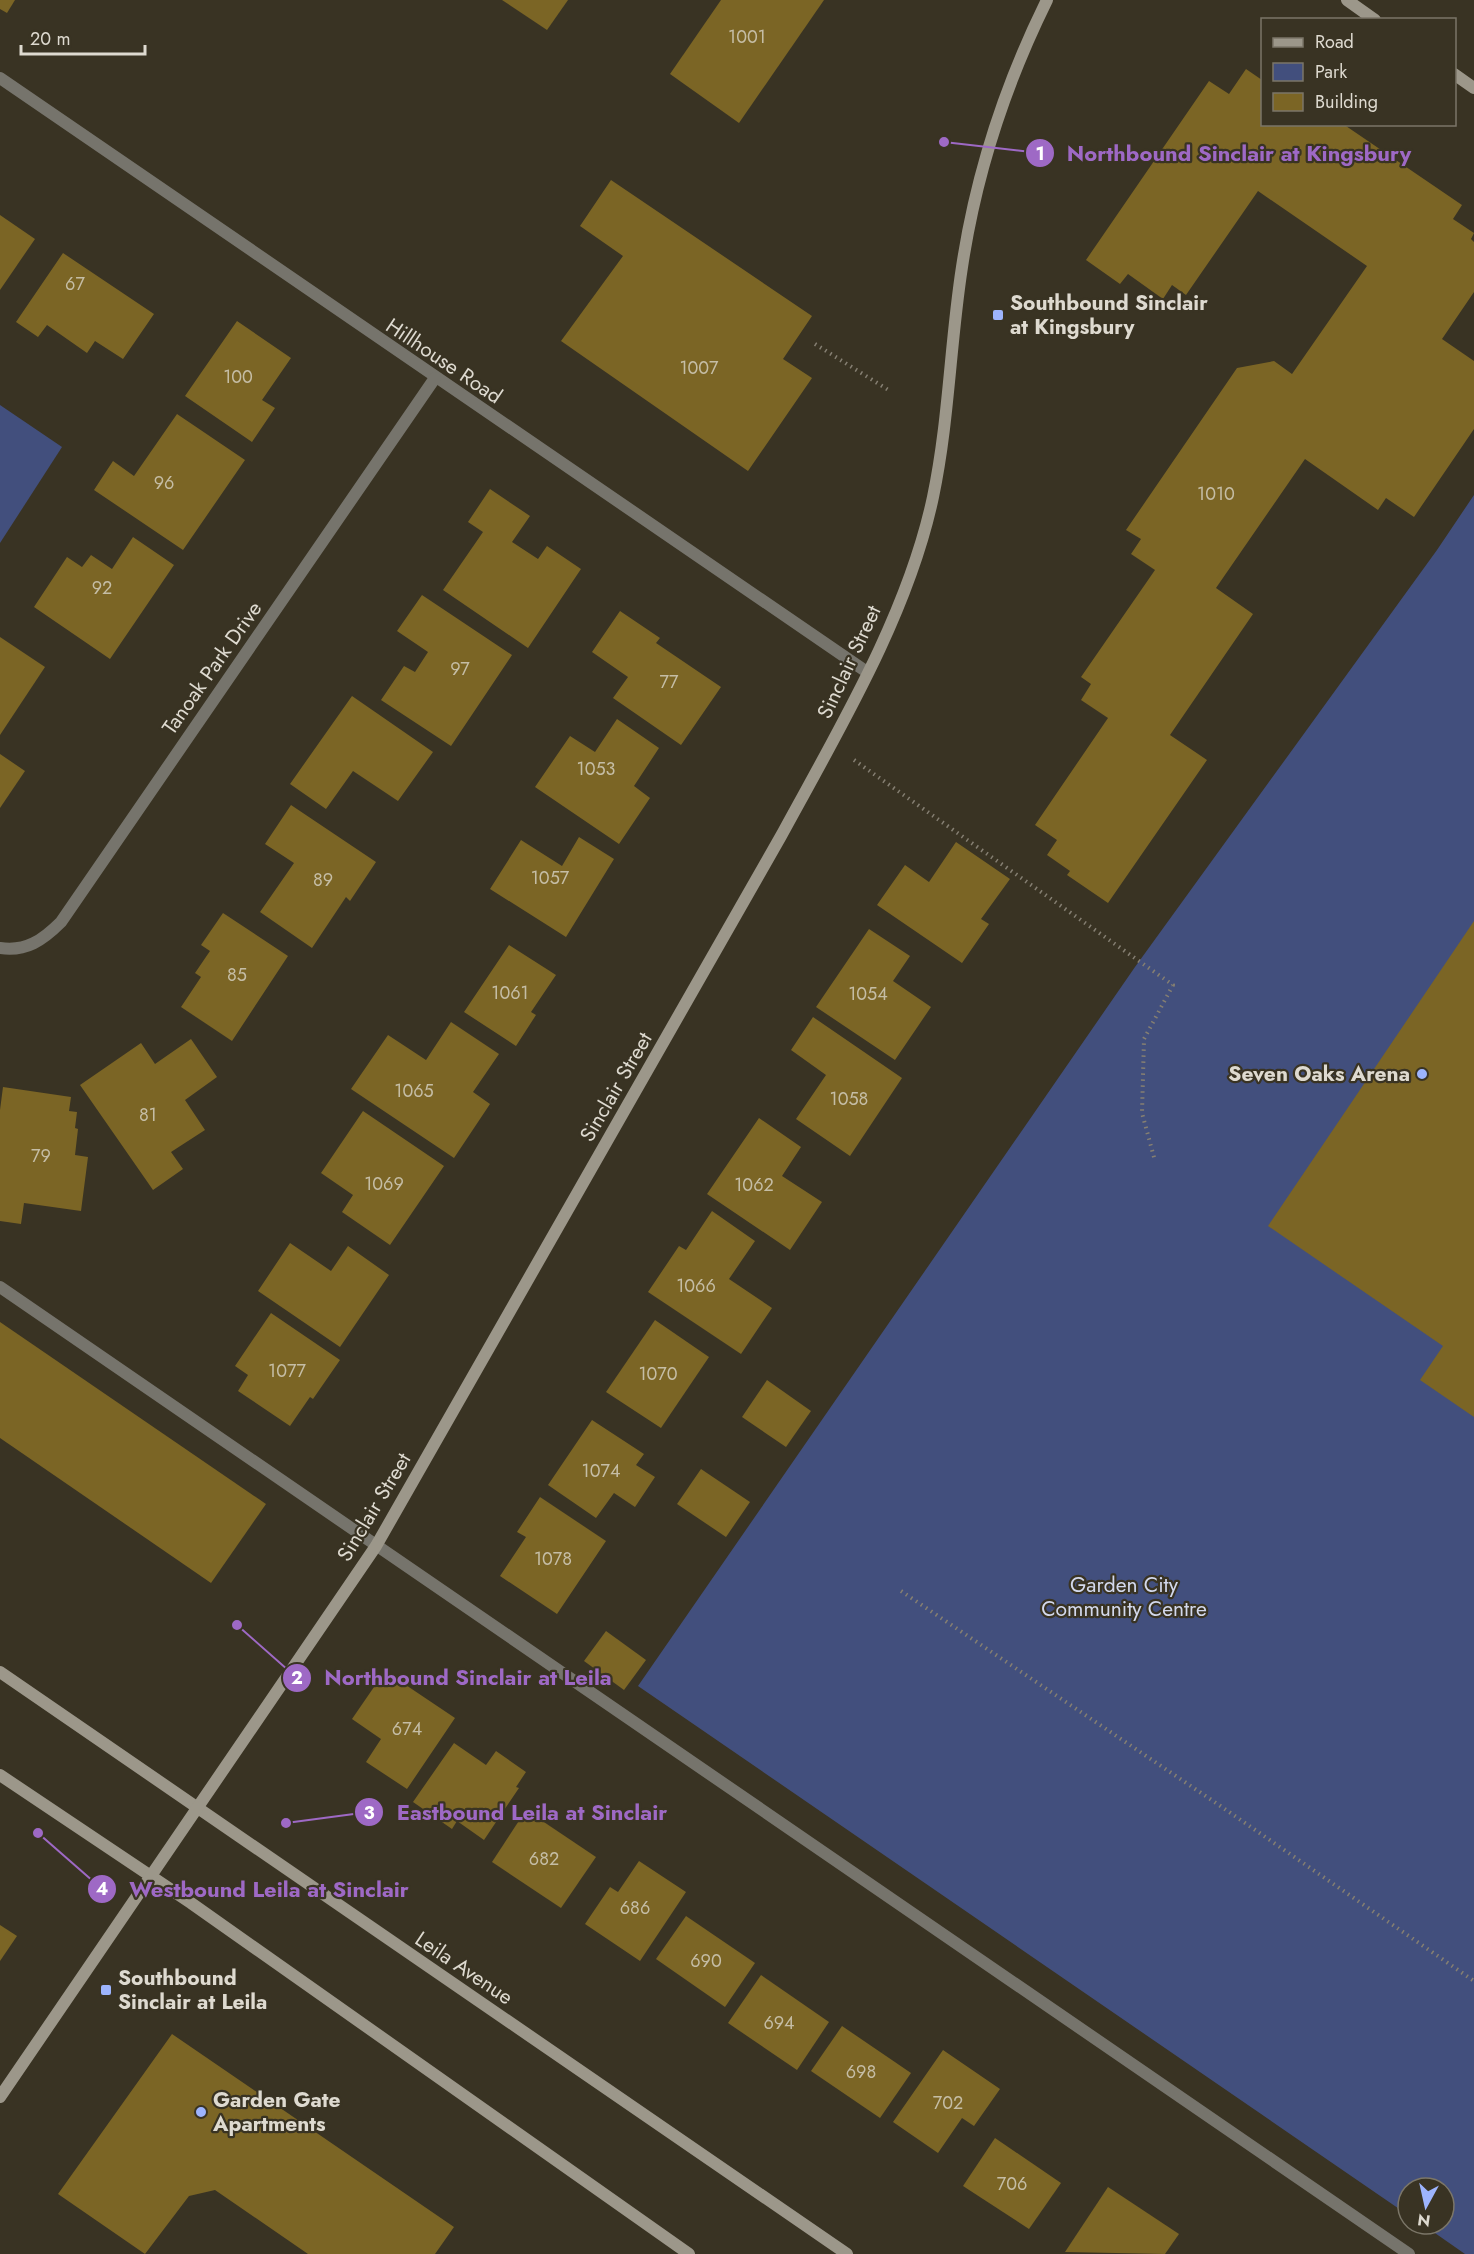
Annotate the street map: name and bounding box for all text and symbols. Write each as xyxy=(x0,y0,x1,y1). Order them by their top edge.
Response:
scale bar xyxy=(21,18,146,56)
legend xyxy=(1261,18,1456,126)
house number: 1001 xyxy=(728,24,766,50)
text: 20 m xyxy=(30,26,70,52)
text: Road xyxy=(1315,29,1354,55)
text: Park xyxy=(1315,59,1347,85)
text: Building xyxy=(1315,89,1378,115)
callout: Northbound Sinclair at Kingsbury xyxy=(1025,133,1423,173)
text: Northbound Sinclair at Kingsbury xyxy=(1067,137,1412,169)
text: 1 xyxy=(1035,141,1045,167)
house number: 67 xyxy=(65,271,85,297)
place label: Southbound Sinclair at Kingsbury xyxy=(1010,288,1208,342)
marker: Southbound Sinclair at Kingsbury xyxy=(991,308,1005,322)
street label: Hillhouse Road xyxy=(380,311,508,411)
house number: 1007 xyxy=(679,355,719,381)
house number: 100 xyxy=(223,364,253,390)
house number: 96 xyxy=(154,470,174,496)
house number: 1010 xyxy=(1197,481,1235,507)
house number: 92 xyxy=(92,575,112,601)
street label: Tanoak Park Drive xyxy=(155,595,269,741)
street label: Sinclair Street xyxy=(810,600,888,724)
house number: 97 xyxy=(450,656,470,682)
house number: 77 xyxy=(660,669,679,695)
house number: 1053 xyxy=(577,756,616,782)
house number: 1057 xyxy=(531,865,570,891)
house number: 89 xyxy=(313,867,333,893)
house number: 85 xyxy=(227,962,247,988)
house number: 1061 xyxy=(491,980,529,1006)
house number: 1054 xyxy=(848,981,888,1007)
street label: Sinclair Street xyxy=(573,1027,659,1147)
place label: Seven Oaks Arena xyxy=(1228,1059,1410,1089)
marker: Seven Oaks Arena xyxy=(1415,1067,1429,1081)
house number: 1065 xyxy=(394,1078,434,1104)
house number: 1058 xyxy=(830,1086,868,1112)
house number: 81 xyxy=(139,1102,157,1128)
house number: 79 xyxy=(31,1143,51,1169)
house number: 1069 xyxy=(364,1171,404,1197)
house number: 1062 xyxy=(734,1172,774,1198)
house number: 1066 xyxy=(676,1273,716,1299)
house number: 1077 xyxy=(268,1358,306,1384)
house number: 1070 xyxy=(638,1361,678,1387)
street label: Sinclair Street xyxy=(330,1447,418,1567)
house number: 1074 xyxy=(582,1458,620,1484)
house number: 1078 xyxy=(534,1546,572,1572)
park label: Garden City Community Centre xyxy=(1041,1570,1207,1624)
callout: Northbound Sinclair at Leila xyxy=(282,1658,624,1698)
text: Northbound Sinclair at Leila xyxy=(324,1661,612,1693)
text: 2 xyxy=(291,1665,303,1691)
house number: 674 xyxy=(392,1716,422,1742)
callout: Eastbound Leila at Sinclair xyxy=(354,1792,679,1832)
text: Eastbound Leila at Sinclair xyxy=(397,1796,667,1828)
text: 3 xyxy=(363,1800,375,1826)
house number: 682 xyxy=(529,1846,559,1872)
callout: Westbound Leila at Sinclair xyxy=(87,1869,421,1909)
text: Westbound Leila at Sinclair xyxy=(129,1873,409,1905)
text: 4 xyxy=(96,1876,108,1902)
house number: 686 xyxy=(620,1895,650,1921)
street label: Leila Avenue xyxy=(409,1924,519,2012)
house number: 690 xyxy=(690,1948,722,1974)
place label: Southbound Sinclair at Leila xyxy=(118,1963,267,2017)
marker: Southbound Sinclair at Leila xyxy=(99,1983,113,1997)
house number: 694 xyxy=(763,2010,795,2036)
house number: 698 xyxy=(846,2059,876,2085)
place label: Garden Gate Apartments xyxy=(212,2085,341,2139)
house number: 702 xyxy=(933,2090,963,2116)
marker: Garden Gate Apartments xyxy=(194,2105,208,2119)
house number: 706 xyxy=(997,2171,1027,2197)
north arrow xyxy=(1396,2176,1456,2236)
text: N xyxy=(1416,2208,1432,2233)

